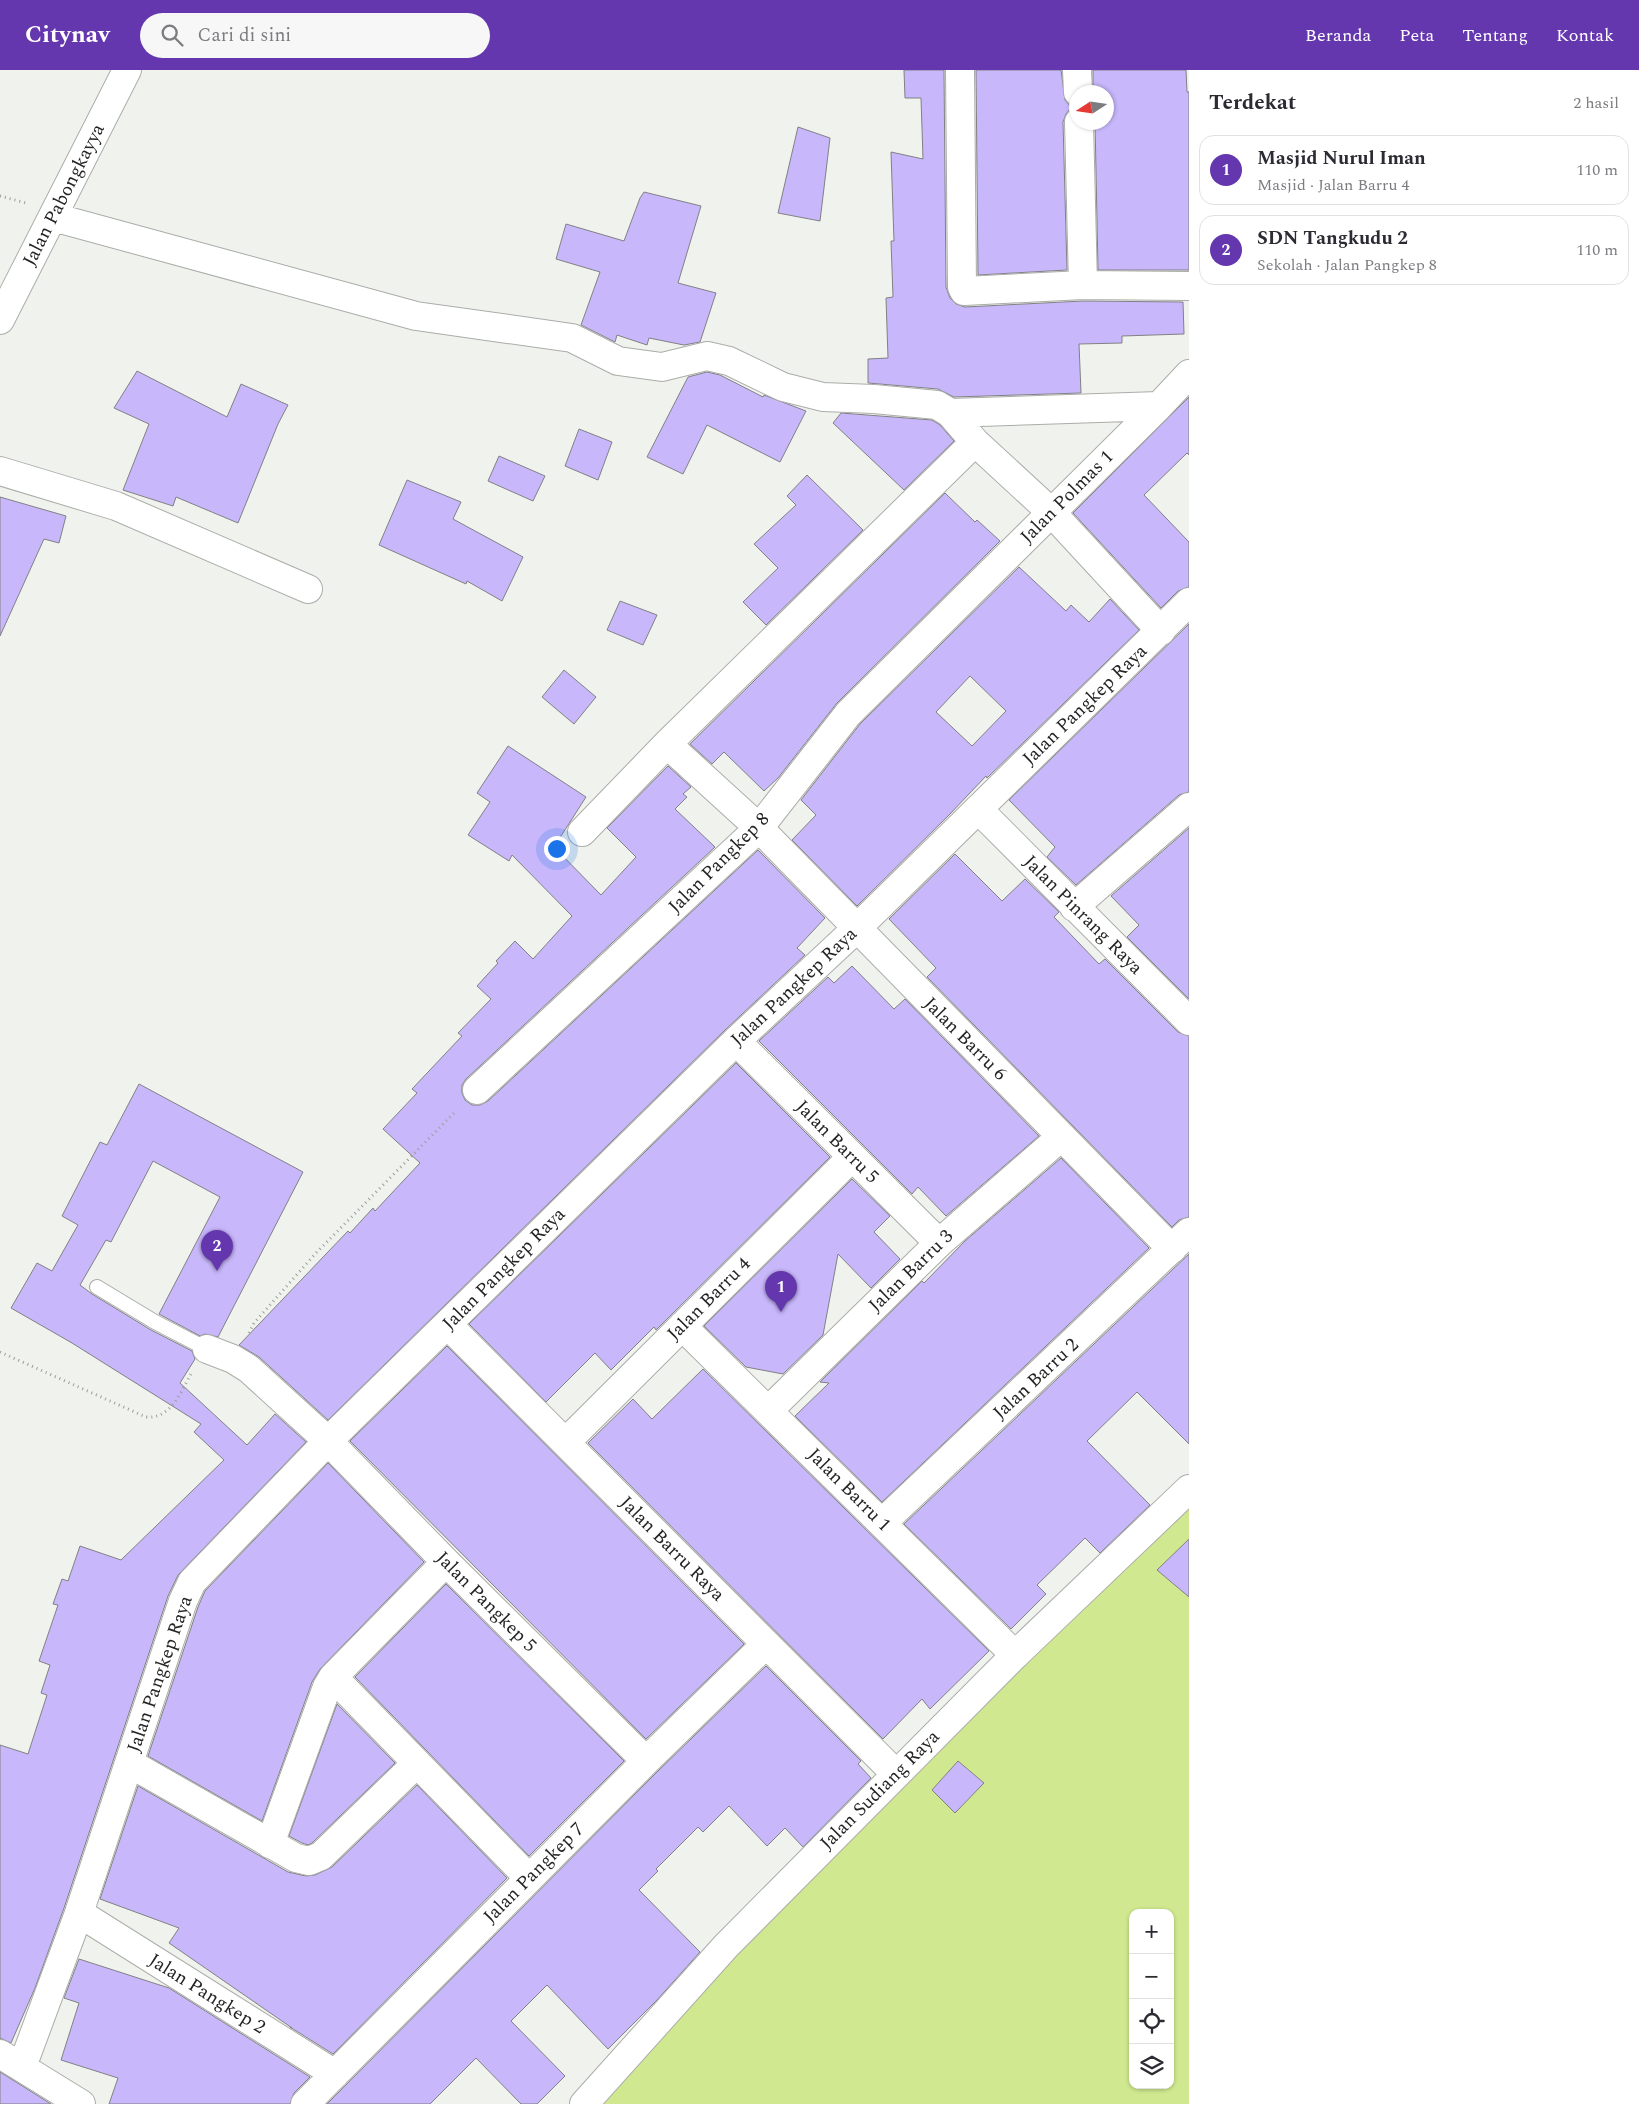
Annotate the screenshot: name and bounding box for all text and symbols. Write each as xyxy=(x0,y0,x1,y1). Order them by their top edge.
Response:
search box xyxy=(140,13,490,58)
text: Citynav xyxy=(25,17,110,53)
icon: search xyxy=(158,21,186,49)
text: Cari di sini xyxy=(198,21,291,50)
text: Beranda xyxy=(1305,22,1371,49)
text: Peta xyxy=(1399,22,1434,49)
text: Tentang xyxy=(1462,22,1528,49)
text: Kontak xyxy=(1556,22,1614,49)
north arrow xyxy=(1069,85,1114,130)
text: Terdekat xyxy=(1209,87,1296,119)
text: 2 hasil xyxy=(1573,91,1619,115)
street label: Jalan Pabongkayya xyxy=(15,118,113,271)
text: Masjid Nurul Iman xyxy=(1257,144,1426,173)
text: 1 xyxy=(1222,158,1230,182)
text: 110 m xyxy=(1576,158,1618,182)
text: Masjid · Jalan Barru 4 xyxy=(1257,173,1409,197)
text: SDN Tangkudu 2 xyxy=(1257,224,1408,253)
text: 2 xyxy=(1222,238,1230,262)
text: 110 m xyxy=(1576,238,1618,262)
text: Sekolah · Jalan Pangkep 8 xyxy=(1257,253,1437,277)
street label: Jalan Polmas 1 xyxy=(1014,444,1120,550)
street label: Jalan Pangkep Raya xyxy=(1016,637,1155,772)
street label: Jalan Pangkep 8 xyxy=(662,806,776,920)
your location xyxy=(544,836,570,862)
street label: Jalan Pinrang Raya xyxy=(1016,848,1150,982)
street label: Jalan Pangkep Raya xyxy=(724,920,864,1054)
street label: Jalan Barru 6 xyxy=(916,990,1014,1088)
street label: Jalan Barru 5 xyxy=(788,1093,886,1191)
street label: Jalan Pangkep Raya xyxy=(436,1200,573,1337)
street label: Jalan Barru 3 xyxy=(862,1223,960,1319)
pin: 2 xyxy=(201,1230,233,1271)
street label: Jalan Barru 4 xyxy=(660,1250,758,1348)
pin: 1 xyxy=(765,1271,797,1312)
street label: Jalan Barru 2 xyxy=(986,1331,1086,1427)
street label: Jalan Barru 1 xyxy=(800,1441,898,1539)
street label: Jalan Barru Raya xyxy=(612,1489,732,1609)
street label: Jalan Pangkep 5 xyxy=(429,1545,543,1659)
street label: Jalan Pangkep Raya xyxy=(120,1591,201,1756)
street label: Jalan Sudiang Raya xyxy=(813,1723,947,1857)
street label: Jalan Pangkep 7 xyxy=(477,1816,591,1930)
map controls xyxy=(1129,1909,1174,2089)
button: + xyxy=(1129,1909,1174,1954)
street label: Jalan Pangkep 2 xyxy=(143,1946,271,2042)
button: − xyxy=(1129,1954,1174,1999)
button: locate xyxy=(1129,1999,1174,2044)
button: layers xyxy=(1129,2044,1174,2089)

